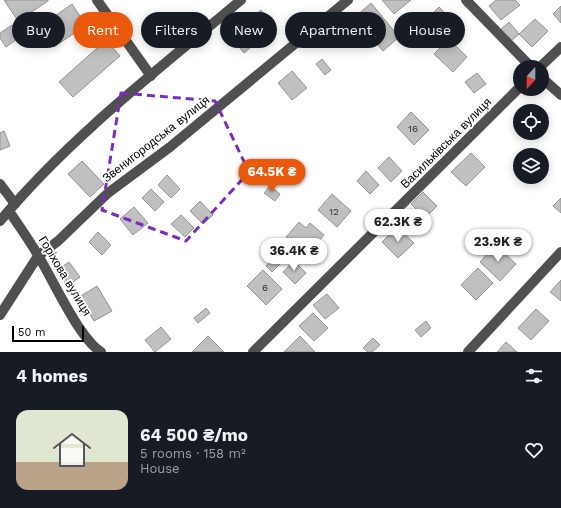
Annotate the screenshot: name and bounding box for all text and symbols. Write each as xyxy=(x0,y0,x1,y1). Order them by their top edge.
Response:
chip: Buy xyxy=(12,12,65,48)
chip: Rent xyxy=(73,12,133,48)
chip: Filters xyxy=(141,12,212,48)
chip: New xyxy=(220,12,277,48)
chip: Apartment xyxy=(285,12,386,48)
chip: House xyxy=(394,12,465,48)
north arrow xyxy=(513,60,549,96)
map controls xyxy=(513,60,549,184)
street label: Звенигородська вулиця xyxy=(100,93,212,185)
street label: Васильківська вулиця xyxy=(398,95,494,191)
button: locate xyxy=(513,104,549,140)
house number: 16 xyxy=(408,123,418,134)
button: layers xyxy=(513,148,549,184)
pin: 64.5K ₴ xyxy=(235,159,309,193)
text: 64.5K ₴ xyxy=(247,164,297,179)
house number: 12 xyxy=(329,206,339,217)
pin: 62.3K ₴ xyxy=(361,209,435,243)
text: 62.3K ₴ xyxy=(374,214,422,229)
pin: 23.9K ₴ xyxy=(461,229,535,263)
street label: Горіхова вулиця xyxy=(36,234,94,318)
text: 23.9K ₴ xyxy=(474,234,522,249)
pin: 36.4K ₴ xyxy=(257,238,331,272)
text: 36.4K ₴ xyxy=(269,243,319,258)
house number: 6 xyxy=(262,282,268,293)
scale bar xyxy=(12,324,84,343)
text: 50 m xyxy=(18,326,45,339)
icon: filters xyxy=(523,365,545,387)
text: 4 homes xyxy=(16,366,87,386)
text: 64 500 ₴/mo xyxy=(140,425,248,445)
icon: home xyxy=(48,426,96,474)
icon: heart xyxy=(523,439,545,461)
text: 5 rooms · 158 m² xyxy=(140,446,246,461)
text: House xyxy=(140,461,180,476)

